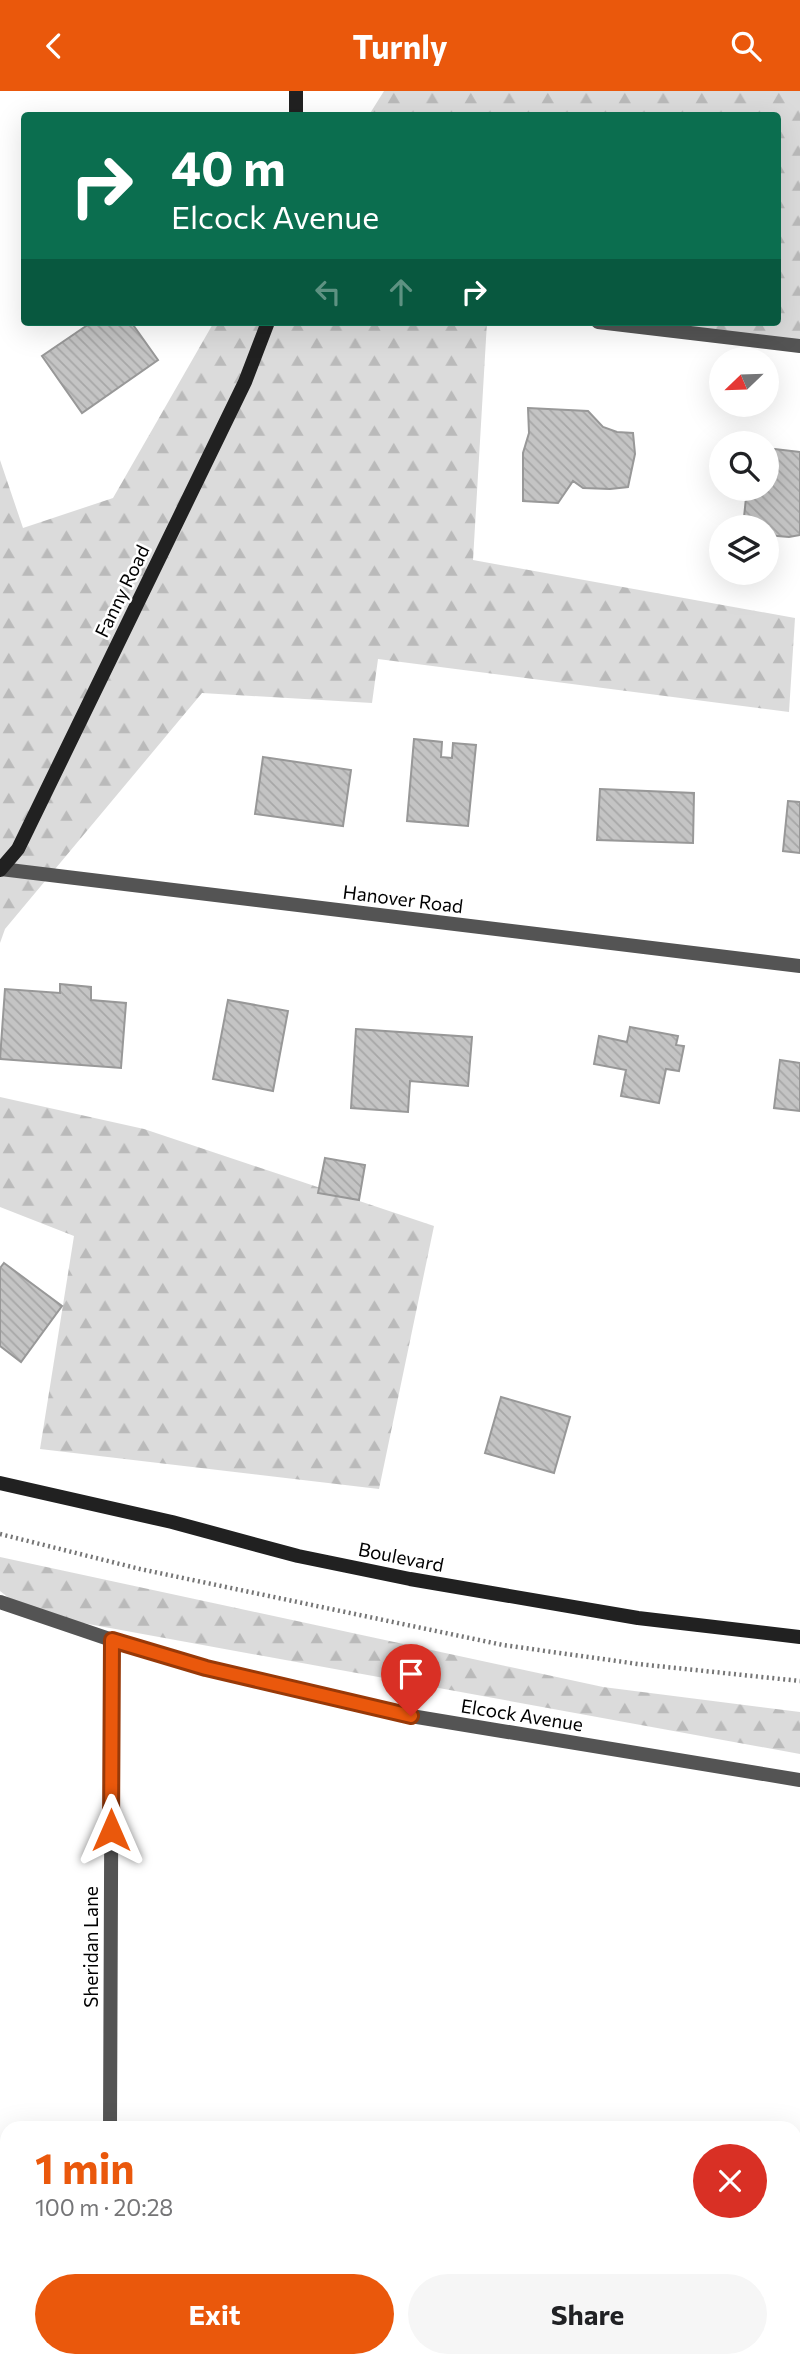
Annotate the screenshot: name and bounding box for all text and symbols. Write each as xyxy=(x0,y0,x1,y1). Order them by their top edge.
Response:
text: Turnly xyxy=(353,26,447,66)
icon: back xyxy=(35,27,73,65)
icon: search xyxy=(727,27,765,65)
text: 40 m xyxy=(171,136,286,196)
icon: right xyxy=(56,140,147,231)
text: Elcock Avenue xyxy=(171,196,379,236)
icon: left xyxy=(309,273,347,311)
icon: ahead xyxy=(382,273,420,311)
icon: right xyxy=(455,273,493,311)
north arrow xyxy=(709,347,779,417)
map controls xyxy=(709,347,779,585)
button: search xyxy=(709,431,779,501)
button: layers xyxy=(709,515,779,585)
street label: Fanny Road xyxy=(89,541,154,641)
street label: Hanover Road xyxy=(342,880,465,917)
street label: Boulevard xyxy=(356,1537,446,1576)
pin xyxy=(381,1644,441,1716)
icon: arrive xyxy=(392,1655,430,1693)
street label: Elcock Avenue xyxy=(459,1693,585,1736)
position arrow xyxy=(74,1793,148,1867)
street label: Sheridan Lane xyxy=(79,1886,102,2008)
text: 1 min xyxy=(35,2141,135,2193)
button: close xyxy=(693,2144,767,2218)
text: 100 m · 20:28 xyxy=(35,2193,173,2221)
button: Exit xyxy=(35,2274,394,2354)
button: Share xyxy=(408,2274,767,2354)

